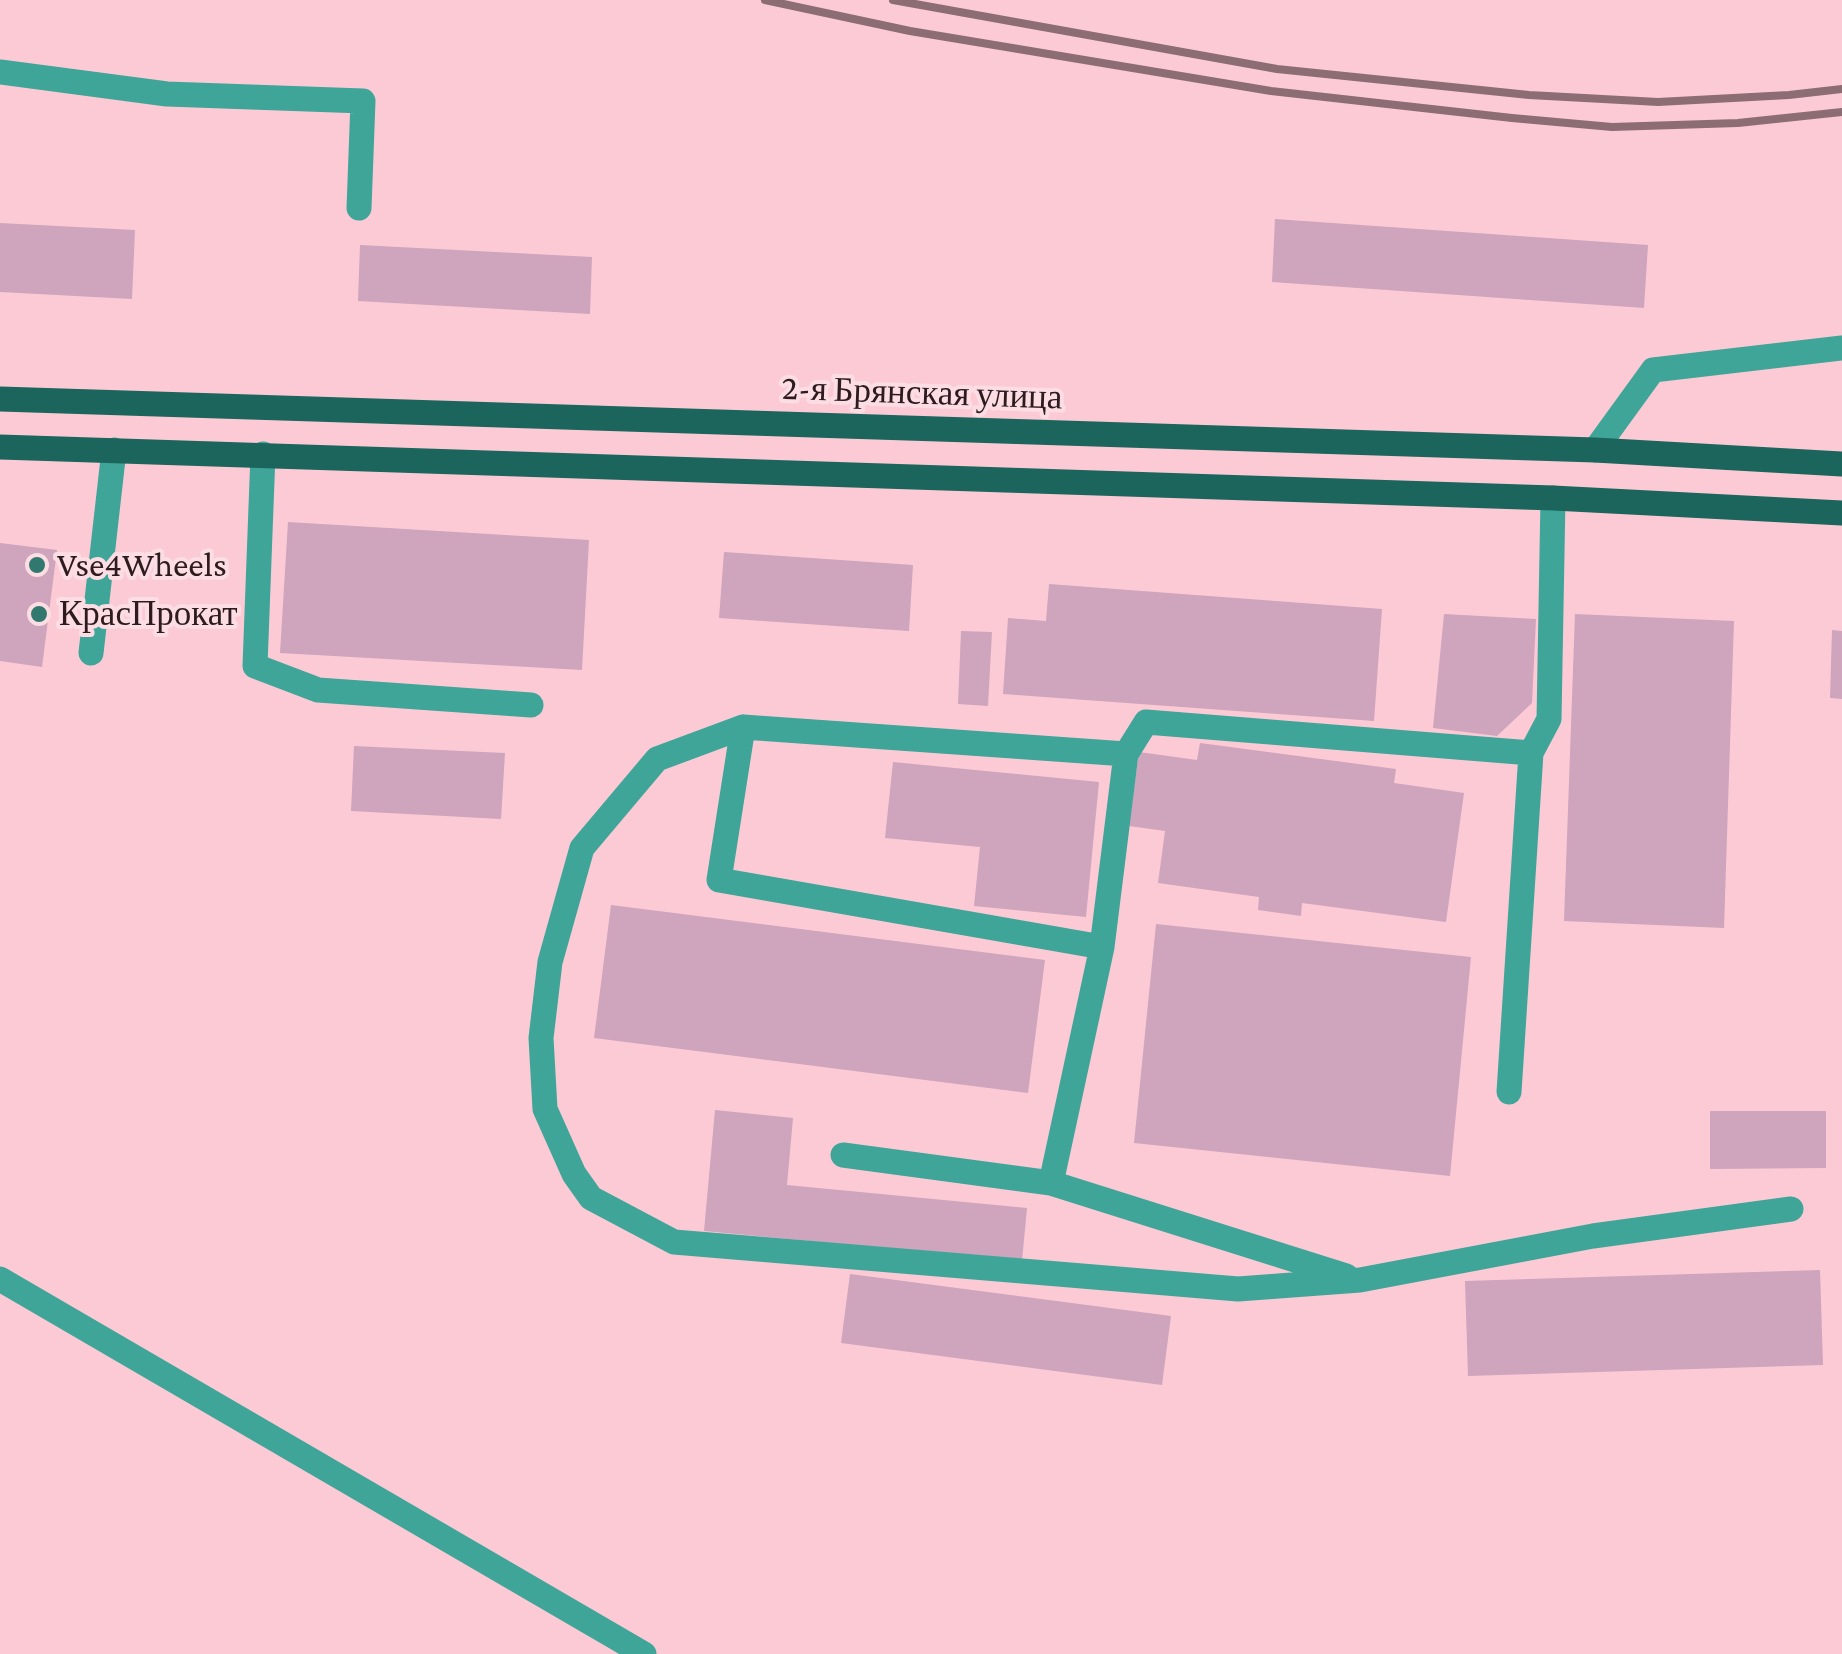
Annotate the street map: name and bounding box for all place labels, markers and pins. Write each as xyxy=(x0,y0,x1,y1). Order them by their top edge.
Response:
place label: Vse4Wheels xyxy=(57,544,227,586)
marker: Vse4Wheels xyxy=(26,554,48,576)
place label: КрасПрокат xyxy=(59,593,238,635)
marker: КрасПрокат xyxy=(28,603,50,625)

